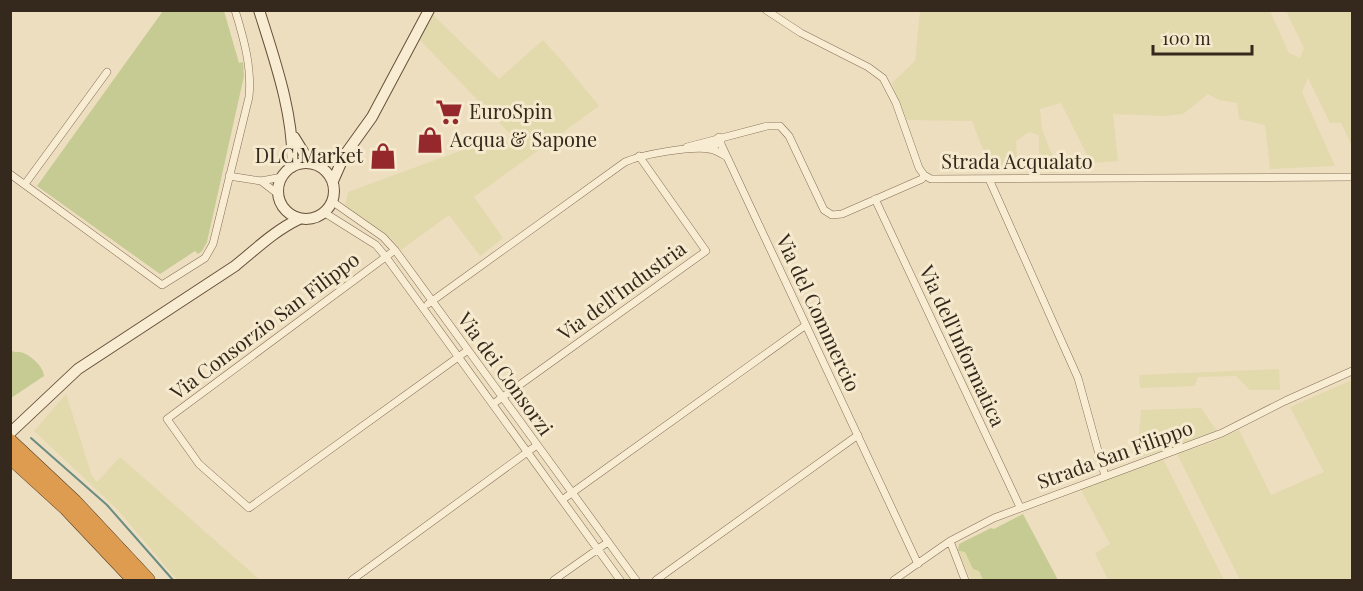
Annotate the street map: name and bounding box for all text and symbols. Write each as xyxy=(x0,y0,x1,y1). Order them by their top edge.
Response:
scale bar xyxy=(1153,18,1252,56)
text: 100 m xyxy=(1162,26,1211,50)
supermarket icon: EuroSpin xyxy=(434,97,464,127)
place label: EuroSpin xyxy=(469,97,553,124)
shop icon: Acqua & Sapone xyxy=(415,125,445,155)
place label: Acqua & Sapone xyxy=(449,125,597,152)
place label: DLC Market xyxy=(255,141,364,168)
shop icon: DLC Market xyxy=(368,141,398,171)
street label: Strada Acqualato xyxy=(941,147,1093,174)
street label: Via del Commercio xyxy=(771,229,868,395)
street label: Via dell'Industria xyxy=(551,234,691,346)
street label: Via Consorzio San Filippo xyxy=(163,245,364,405)
street label: Via dell'Informatica xyxy=(914,260,1013,430)
street label: Via dei Consorzi xyxy=(452,305,560,440)
street label: Strada San Filippo xyxy=(1033,413,1196,494)

